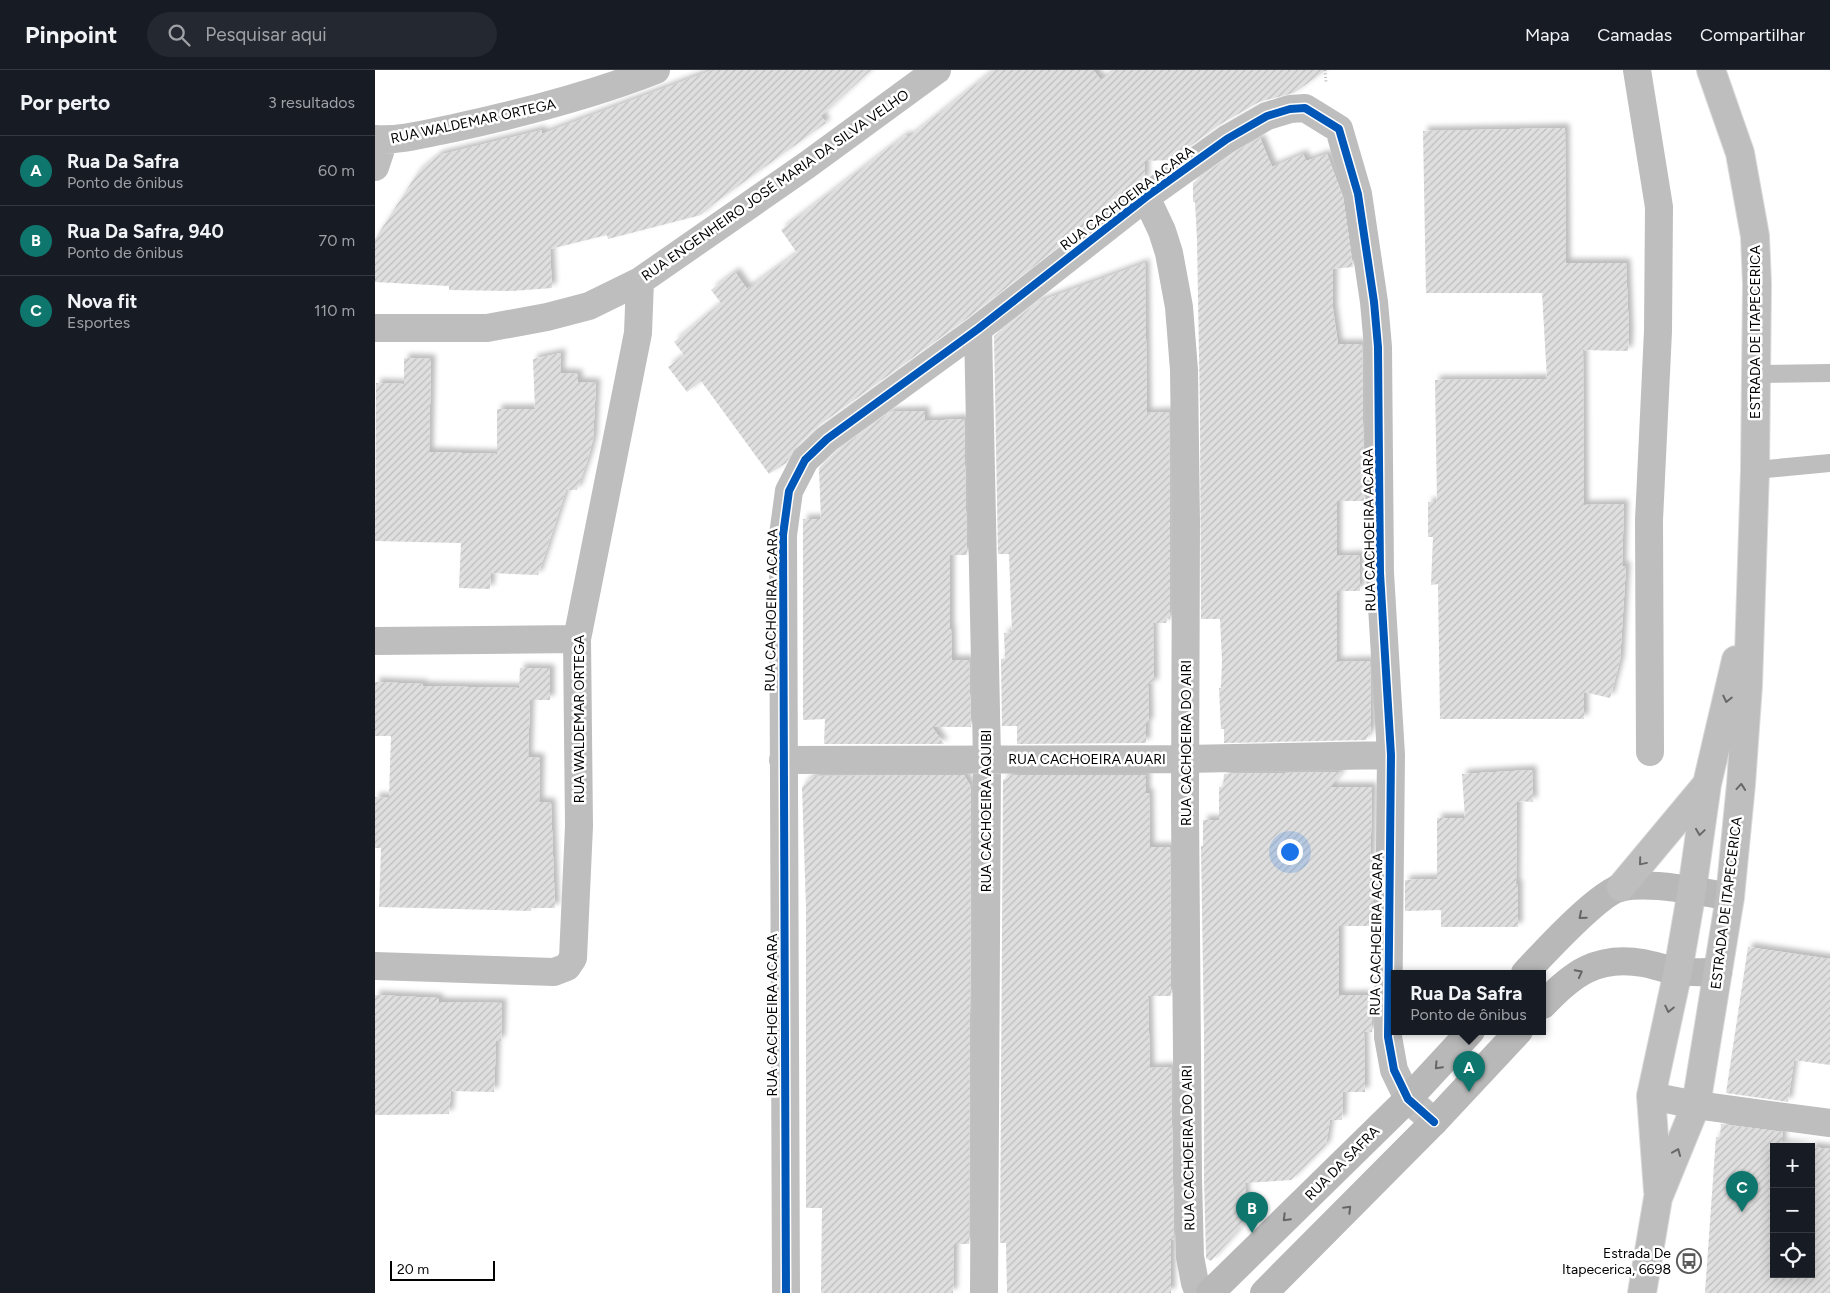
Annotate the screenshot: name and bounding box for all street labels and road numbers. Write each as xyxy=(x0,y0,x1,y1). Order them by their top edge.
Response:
street label: RUA ENGENHEIRO JOSÉ MARIA DA SILVA VELHO xyxy=(638,86,912,285)
street label: RUA WALDEMAR ORTEGA xyxy=(389,96,558,147)
street label: RUA CACHOEIRA ACARA xyxy=(1057,142,1198,254)
street label: ESTRADA DE ITAPECERICA xyxy=(1747,245,1764,419)
street label: RUA CACHOEIRA ACARA xyxy=(1360,448,1379,612)
street label: RUA CACHOEIRA ACARA xyxy=(762,528,781,692)
street label: RUA WALDEMAR ORTEGA xyxy=(571,634,588,803)
street label: RUA CACHOEIRA DO AIRI xyxy=(1178,660,1195,826)
street label: RUA CACHOEIRA AQUIBI xyxy=(978,730,995,892)
street label: RUA CACHOEIRA AUARI xyxy=(1008,751,1166,768)
street label: ESTRADA DE ITAPECERICA xyxy=(1707,815,1746,990)
street label: RUA CACHOEIRA ACARA xyxy=(1367,852,1386,1016)
street label: RUA CACHOEIRA ACARA xyxy=(764,933,781,1097)
street label: RUA CACHOEIRA DO AIRI xyxy=(1179,1065,1198,1231)
street label: RUA DA SAFRA xyxy=(1302,1122,1383,1204)

